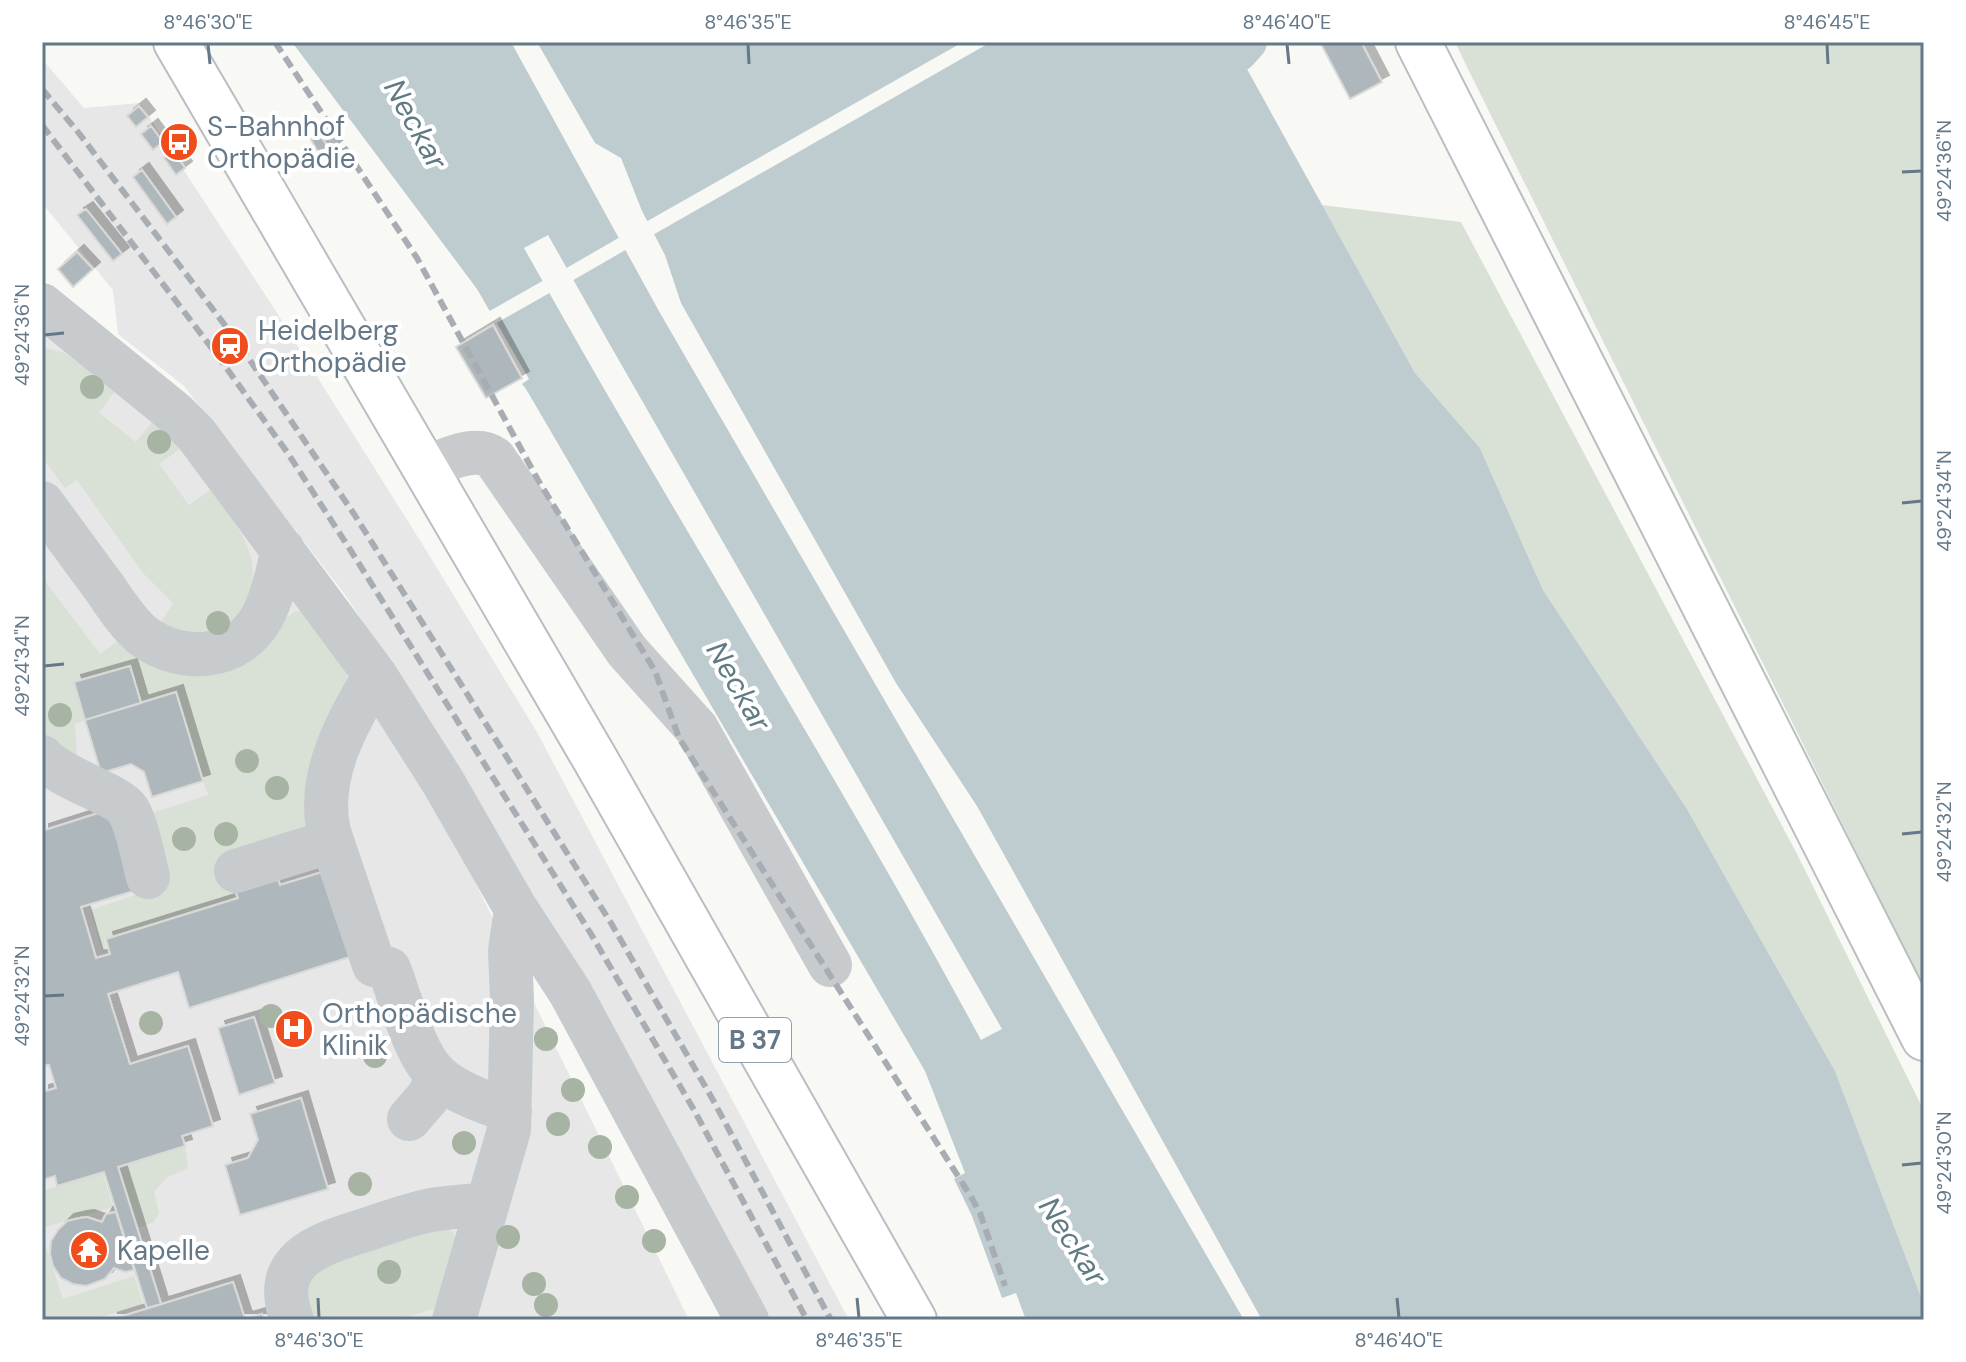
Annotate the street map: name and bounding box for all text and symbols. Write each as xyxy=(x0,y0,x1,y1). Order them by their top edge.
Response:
text: 8°46'30"E xyxy=(163,9,253,35)
text: 8°46'35"E xyxy=(704,9,792,35)
text: 8°46'40"E xyxy=(1243,9,1331,35)
text: 8°46'45"E xyxy=(1784,9,1870,35)
water label: Neckar xyxy=(375,72,457,177)
place label: S-Bahnhof Orthopädie xyxy=(207,108,356,177)
text: 49°24'36"N xyxy=(1931,120,1957,222)
bus stop icon: S-Bahnhof Orthopädie xyxy=(158,121,200,163)
text: 49°24'36"N xyxy=(9,284,35,386)
place label: Heidelberg Orthopädie xyxy=(258,312,407,381)
station icon: Heidelberg Orthopädie xyxy=(209,325,251,367)
text: 49°24'34"N xyxy=(1931,450,1957,552)
text: 49°24'34"N xyxy=(9,615,35,717)
water label: Neckar xyxy=(698,634,781,739)
text: 49°24'32"N xyxy=(1931,781,1957,883)
text: 49°24'32"N xyxy=(9,945,35,1047)
place label: Orthopädische Klinik xyxy=(322,995,517,1064)
hospital icon: Orthopädische Klinik xyxy=(273,1008,315,1050)
road number: B 37 xyxy=(719,1018,791,1062)
text: 49°24'30"N xyxy=(1931,1111,1957,1215)
water label: Neckar xyxy=(1030,1190,1116,1293)
temple icon: Kapelle xyxy=(68,1229,110,1271)
place label: Kapelle xyxy=(117,1232,210,1269)
text: 8°46'30"E xyxy=(274,1327,364,1353)
text: 8°46'35"E xyxy=(815,1327,903,1353)
text: 8°46'40"E xyxy=(1355,1327,1443,1353)

